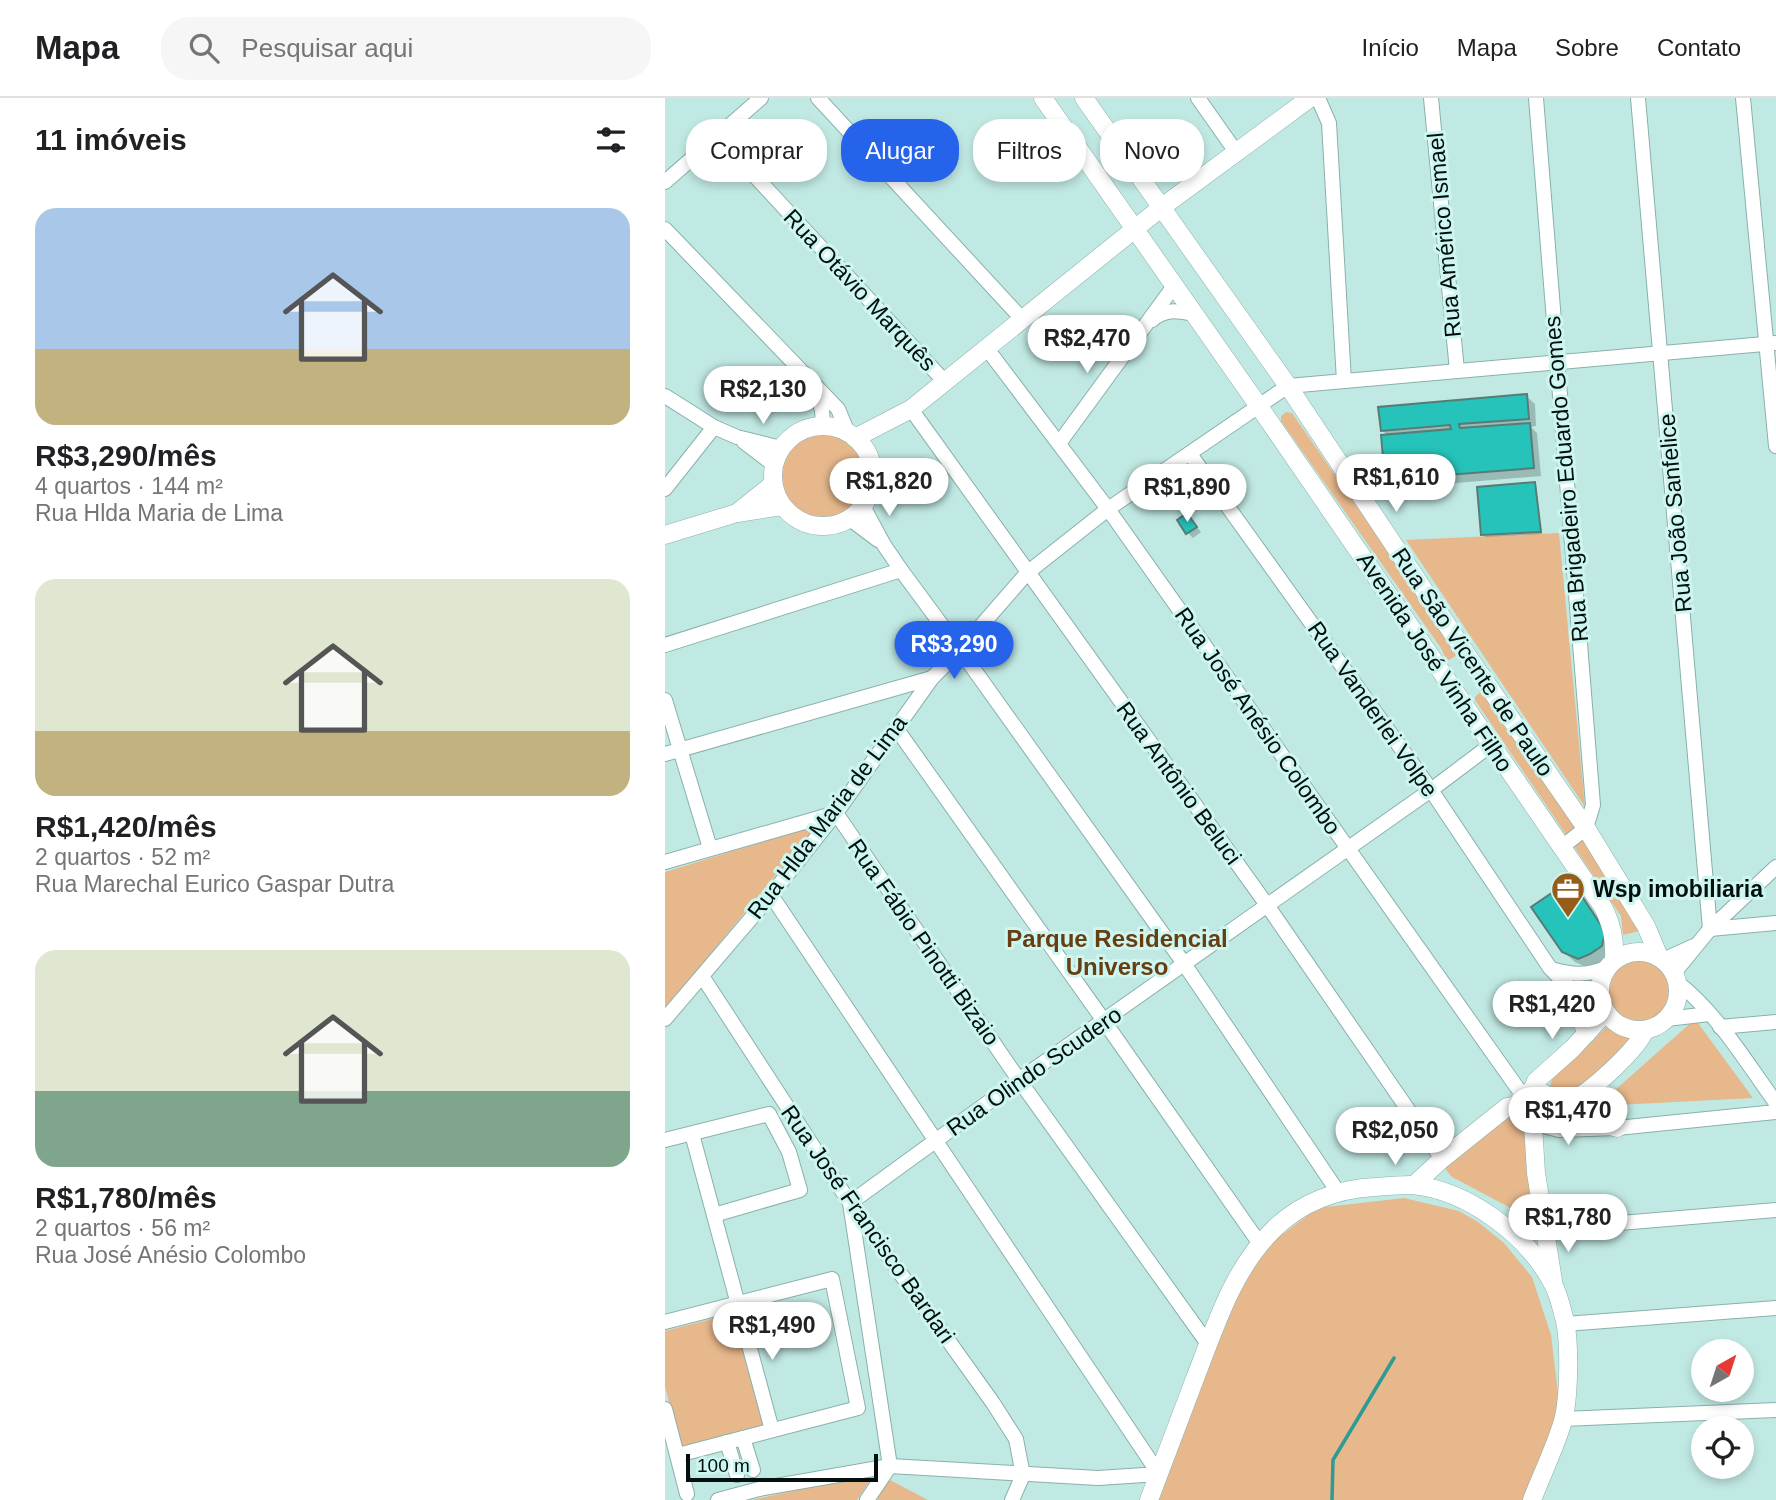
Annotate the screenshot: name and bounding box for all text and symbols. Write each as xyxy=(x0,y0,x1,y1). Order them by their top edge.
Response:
search box xyxy=(161,17,651,80)
text: Mapa xyxy=(35,29,119,66)
icon: search xyxy=(185,29,223,67)
text: Pesquisar aqui xyxy=(241,33,413,63)
text: Início xyxy=(1361,34,1419,61)
text: Mapa xyxy=(1457,34,1517,61)
text: Sobre xyxy=(1555,34,1619,61)
text: Contato xyxy=(1657,34,1741,61)
chip: Comprar xyxy=(686,119,827,182)
chip: Alugar xyxy=(841,119,959,182)
chip: Filtros xyxy=(973,119,1086,182)
chip: Novo xyxy=(1100,119,1204,182)
icon: filters xyxy=(592,121,630,159)
text: 11 imóveis xyxy=(35,123,187,156)
street label: Rua Américo Ismael xyxy=(1422,131,1466,339)
street label: Rua Otávio Marquês xyxy=(779,204,941,376)
icon: home xyxy=(270,254,396,380)
street label: Rua Brigadeiro Eduardo Gomes xyxy=(1539,315,1593,643)
pin: R$2,470 xyxy=(1022,316,1152,375)
text: R$2,470 xyxy=(1044,325,1130,351)
pin: R$2,130 xyxy=(698,366,828,426)
text: R$2,130 xyxy=(720,376,806,402)
street label: Rua João Sanfelice xyxy=(1653,413,1697,613)
text: R$3,290/mês xyxy=(35,439,217,472)
pin: R$1,610 xyxy=(1331,454,1461,514)
pin: R$1,820 xyxy=(824,458,954,518)
pin: R$1,890 xyxy=(1122,464,1252,524)
text: R$1,610 xyxy=(1353,464,1439,490)
text: R$1,820 xyxy=(846,468,932,494)
text: 4 quartos · 144 m² xyxy=(35,473,223,499)
text: R$1,890 xyxy=(1144,474,1230,500)
text: Rua Hlda Maria de Lima xyxy=(35,500,283,526)
street label: Rua São Vicente de Paulo xyxy=(1387,543,1559,781)
street label: Avenida José Vinha Filho xyxy=(1352,547,1518,777)
street label: Rua José Anésio Colombo xyxy=(1170,603,1346,839)
street label: Rua Vanderlei Volpe xyxy=(1303,616,1443,802)
pin: R$3,290 xyxy=(889,622,1019,681)
icon: home xyxy=(270,625,396,751)
text: R$3,290 xyxy=(911,631,997,657)
street label: Rua Antônio Beluci xyxy=(1111,697,1247,869)
street label: Rua Hlda Maria de Lima xyxy=(742,710,912,924)
text: R$1,420/mês xyxy=(35,810,217,843)
street label: Rua Fábio Pinotti Bizaio xyxy=(843,834,1005,1050)
text: 2 quartos · 52 m² xyxy=(35,844,210,870)
office icon: Wsp imobiliaria xyxy=(1549,870,1587,919)
text: Rua Marechal Eurico Gaspar Dutra xyxy=(35,871,394,897)
place label: Wsp imobiliaria xyxy=(1593,876,1763,902)
district label: Parque Residencial Universo xyxy=(1006,925,1228,980)
pin: R$1,420 xyxy=(1487,982,1617,1041)
text: R$1,420 xyxy=(1509,991,1595,1017)
icon: home xyxy=(270,996,396,1122)
street label: Rua Olindo Scudero xyxy=(942,1001,1126,1141)
pin: R$1,470 xyxy=(1503,1088,1633,1147)
text: R$1,470 xyxy=(1525,1097,1611,1123)
street label: Rua José Francisco Bardari xyxy=(776,1100,960,1348)
pin: R$2,050 xyxy=(1330,1108,1460,1167)
text: R$2,050 xyxy=(1352,1117,1438,1143)
text: R$1,780/mês xyxy=(35,1181,217,1214)
pin: R$1,780 xyxy=(1503,1194,1633,1254)
text: R$1,780 xyxy=(1525,1204,1611,1230)
text: 2 quartos · 56 m² xyxy=(35,1215,210,1241)
text: Rua José Anésio Colombo xyxy=(35,1242,306,1268)
pin: R$1,490 xyxy=(707,1302,837,1362)
text: R$1,490 xyxy=(729,1312,815,1338)
north arrow xyxy=(1691,1339,1753,1402)
map controls xyxy=(1691,1339,1754,1479)
button: locate xyxy=(1691,1416,1754,1479)
scale bar xyxy=(686,1451,879,1483)
text: 100 m xyxy=(697,1455,750,1476)

